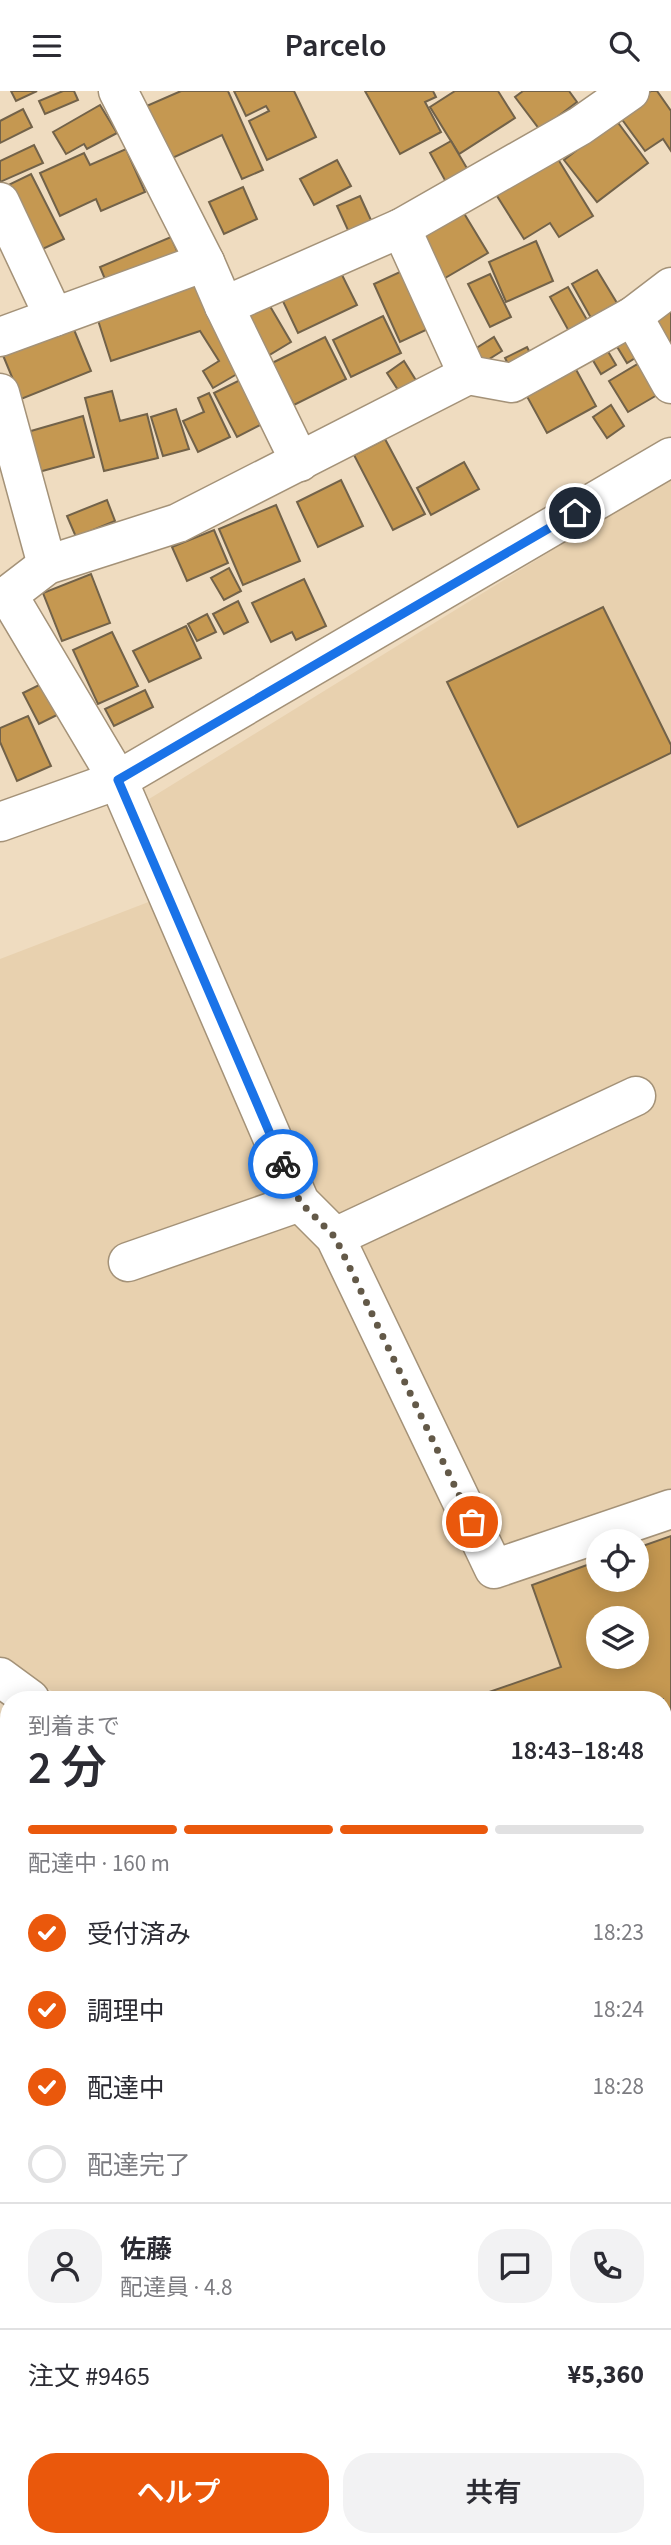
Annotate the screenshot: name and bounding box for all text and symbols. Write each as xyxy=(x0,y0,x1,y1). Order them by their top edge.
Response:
text: Parcelo xyxy=(284,23,387,69)
icon: menu xyxy=(28,27,66,65)
icon: search xyxy=(605,27,643,65)
pin xyxy=(545,483,605,543)
icon: home xyxy=(556,494,594,532)
courier xyxy=(248,1129,318,1199)
icon: bike xyxy=(264,1145,302,1183)
pin xyxy=(442,1492,502,1552)
icon: bag xyxy=(453,1503,491,1541)
map controls xyxy=(586,1529,649,1669)
button: locate xyxy=(586,1529,649,1592)
button: layers xyxy=(586,1606,649,1669)
text: 到着まで xyxy=(28,1710,120,1743)
text: 18:43–18:48 xyxy=(511,1732,644,1769)
text: 2 分 xyxy=(28,1736,107,1801)
text: 配達中 · 160 m xyxy=(28,1847,170,1880)
icon: check xyxy=(28,1914,66,1952)
text: 受付済み xyxy=(87,1916,191,1953)
text: 18:23 xyxy=(593,1916,644,1949)
icon: check xyxy=(28,1991,66,2029)
text: 調理中 xyxy=(87,1993,165,2030)
text: 18:24 xyxy=(593,1993,644,2026)
icon: check xyxy=(28,2068,66,2106)
text: 配達中 xyxy=(87,2070,165,2107)
text: 18:28 xyxy=(593,2070,644,2103)
text: 配達完了 xyxy=(87,2147,191,2184)
button: person xyxy=(28,2229,102,2303)
button: chat xyxy=(478,2229,552,2303)
button: phone xyxy=(570,2229,644,2303)
text: 佐藤 xyxy=(120,2231,172,2268)
text: 配達員 · 4.8 xyxy=(120,2271,233,2304)
text: ¥5,360 xyxy=(568,2356,644,2393)
text: 注文 #9465 xyxy=(28,2358,150,2395)
button: ヘルプ xyxy=(28,2453,329,2533)
button: 共有 xyxy=(343,2453,644,2533)

